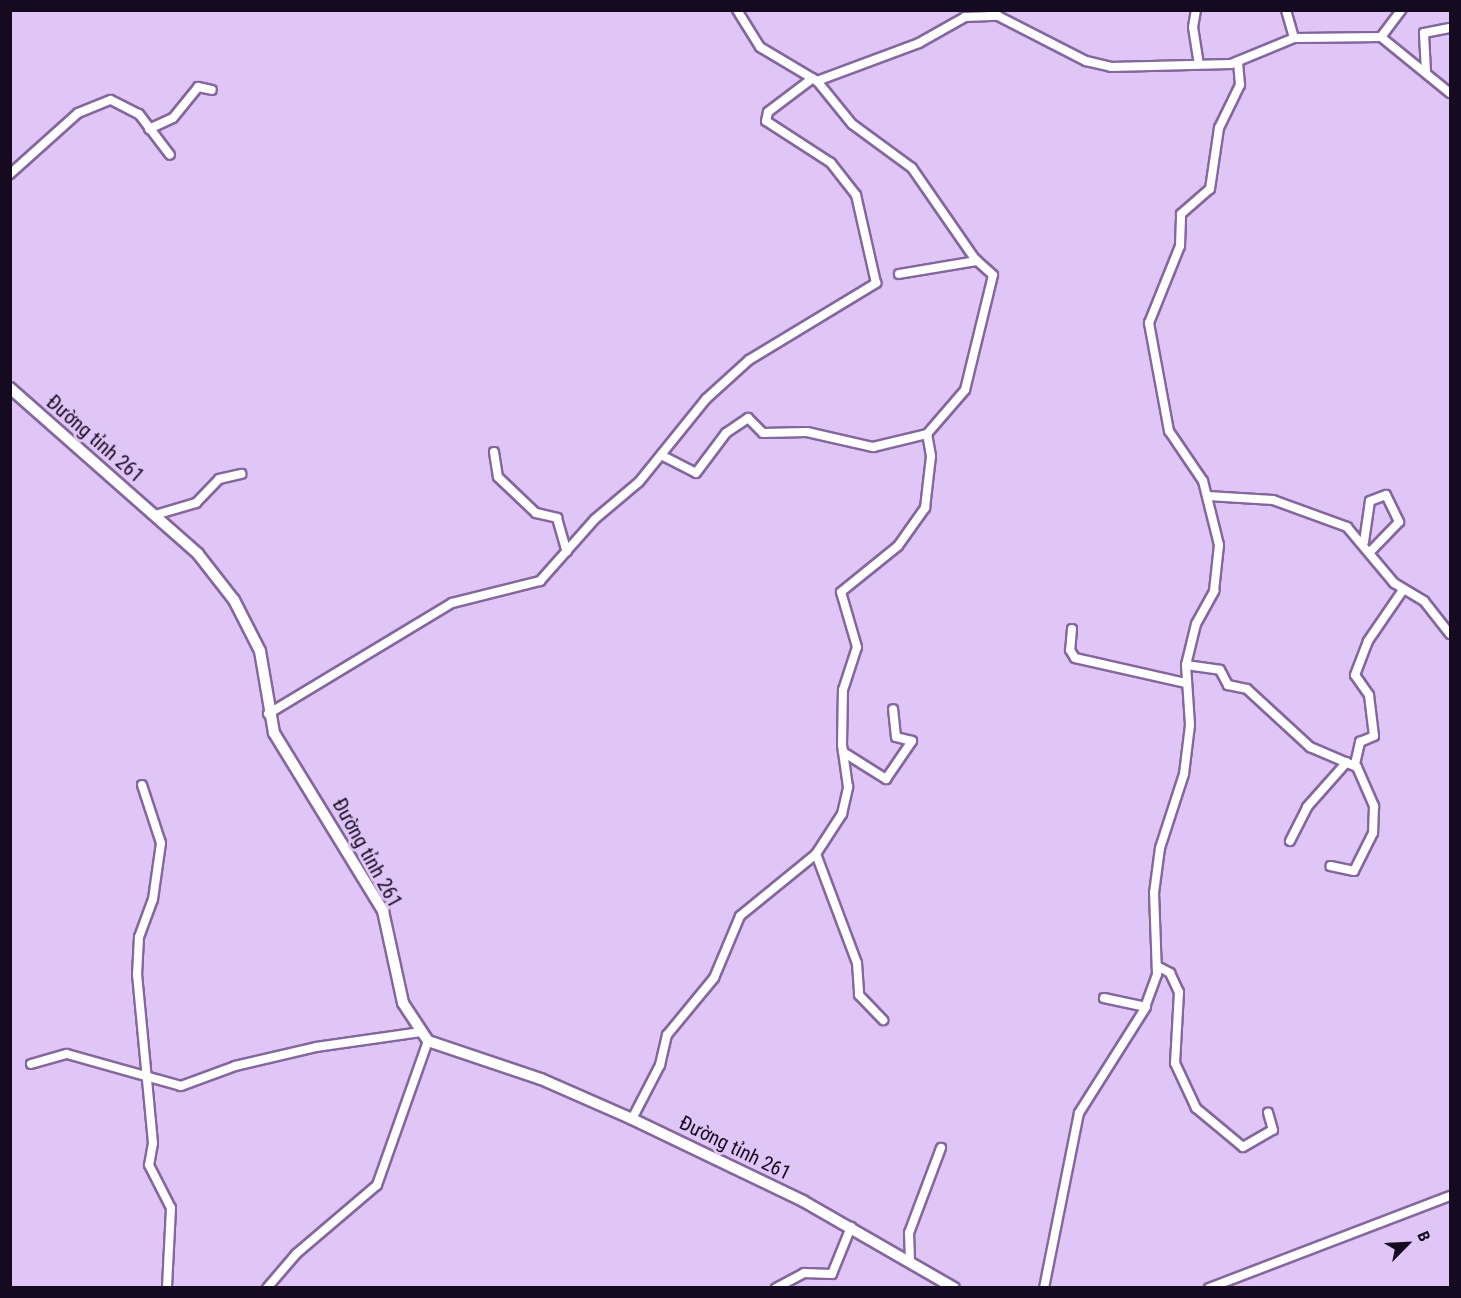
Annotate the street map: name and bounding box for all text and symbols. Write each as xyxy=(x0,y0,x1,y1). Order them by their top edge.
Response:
street label: Đường tỉnh 261 xyxy=(41,390,149,488)
street label: Đường tỉnh 261 xyxy=(327,794,407,912)
street label: Đường tỉnh 261 xyxy=(675,1111,795,1185)
north arrow xyxy=(1377,1214,1437,1274)
text: B xyxy=(1413,1229,1434,1244)

